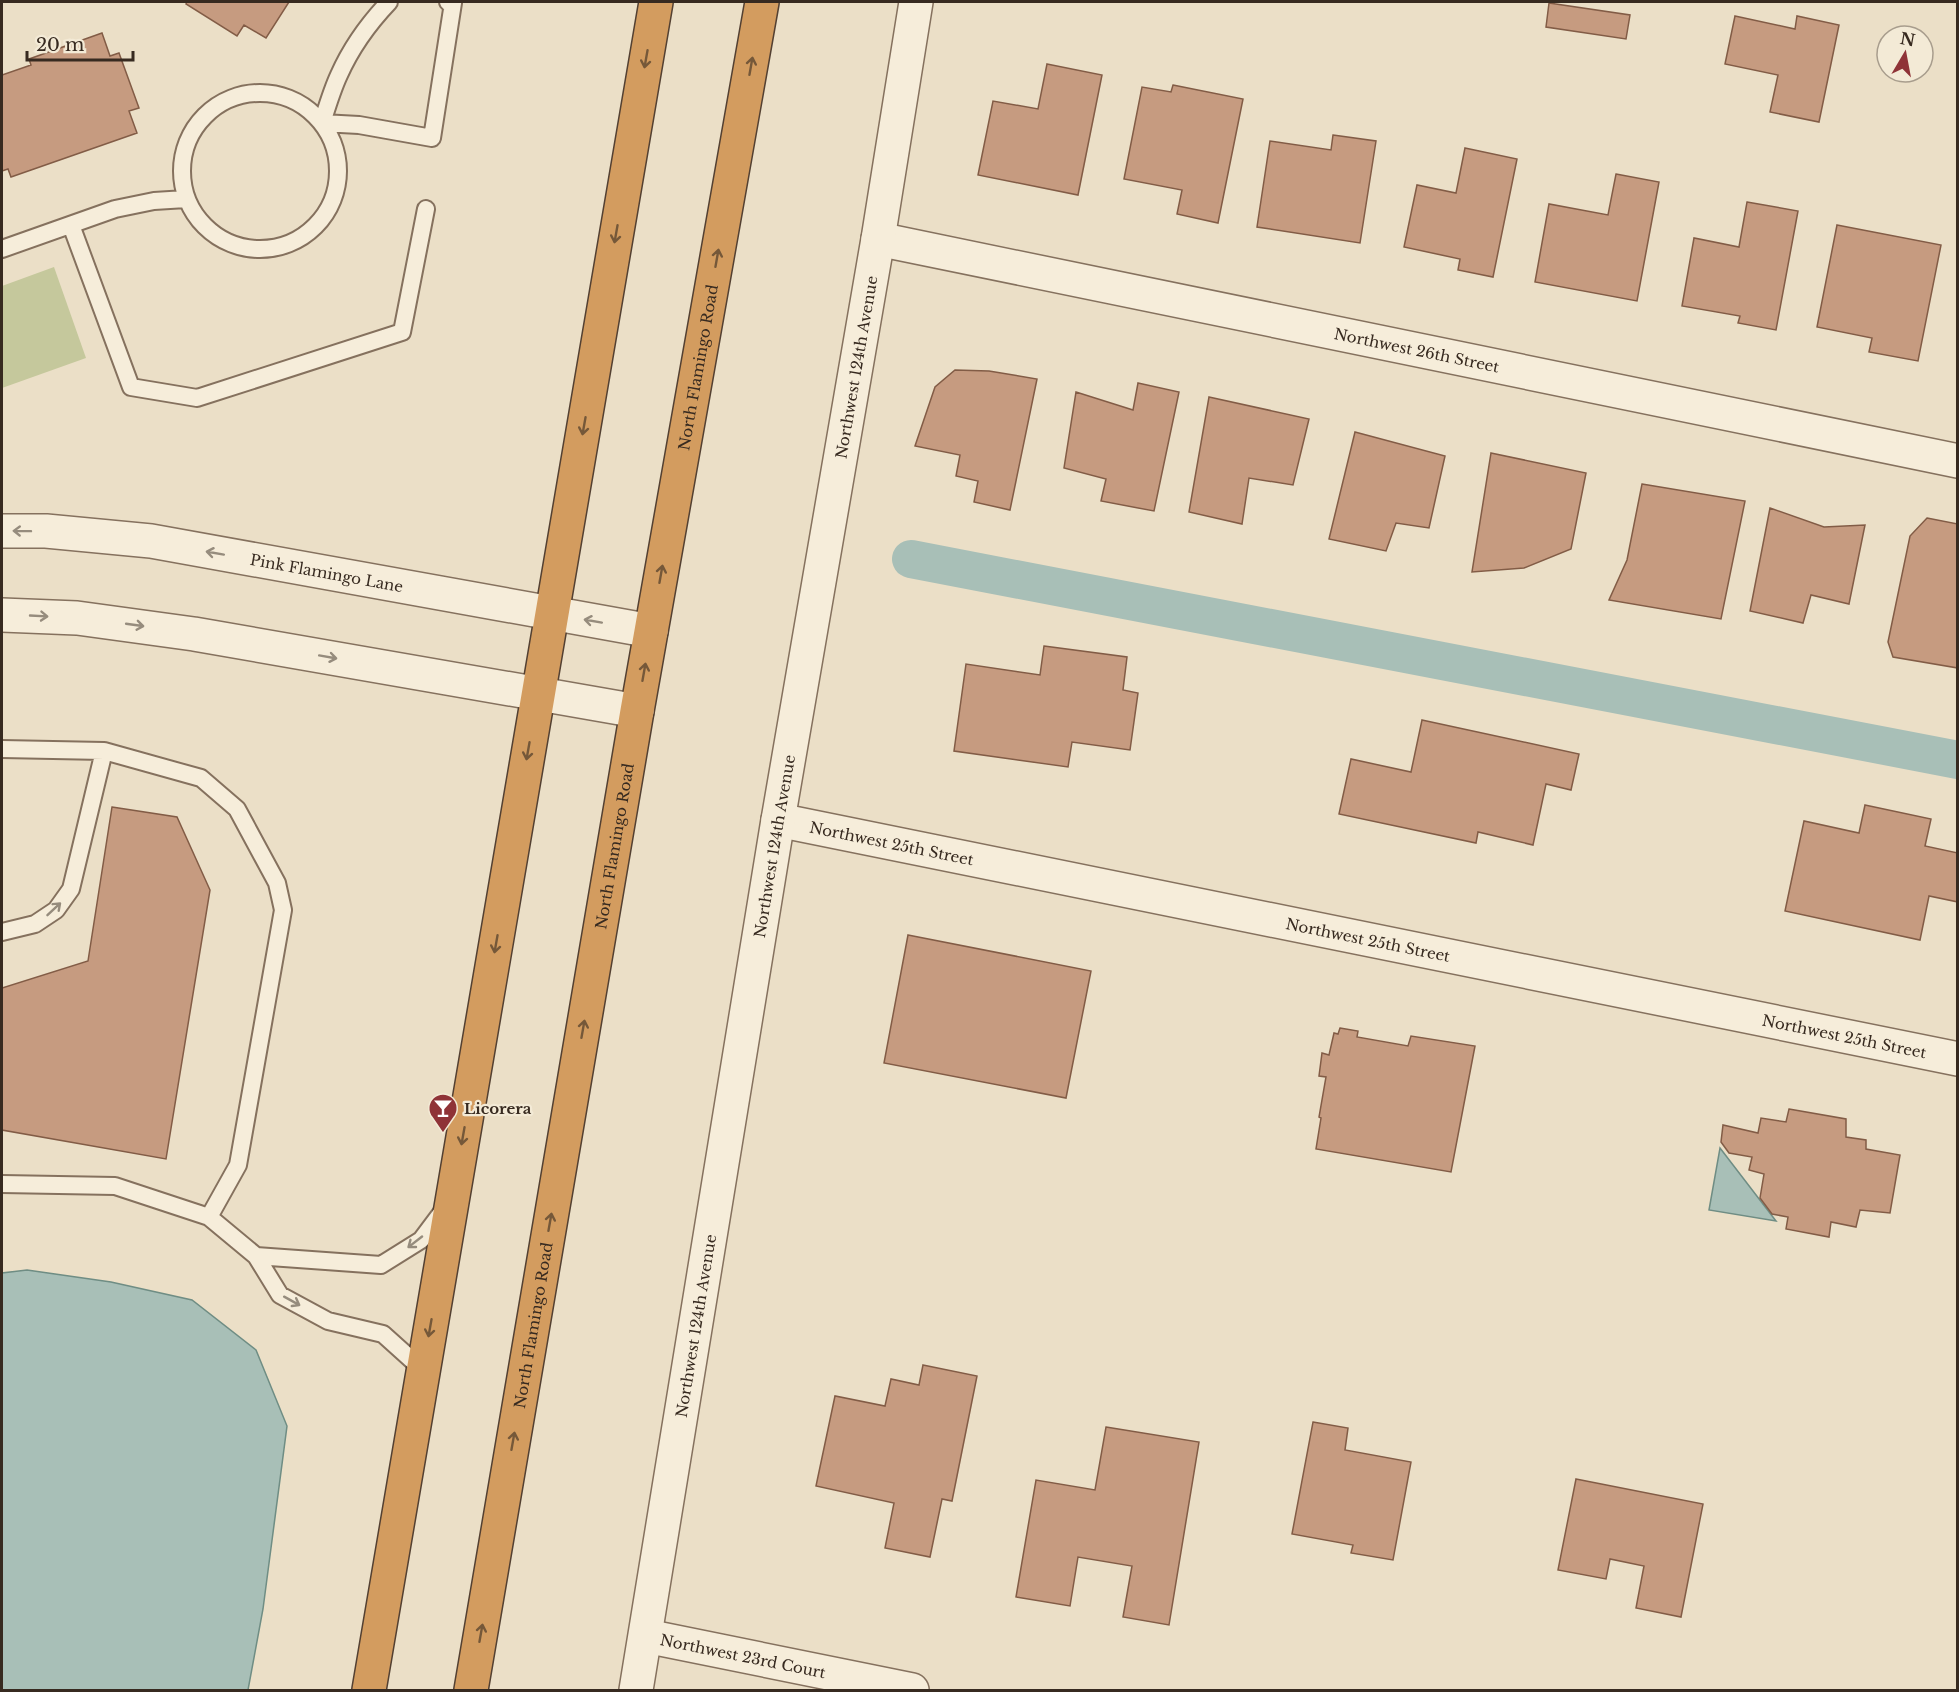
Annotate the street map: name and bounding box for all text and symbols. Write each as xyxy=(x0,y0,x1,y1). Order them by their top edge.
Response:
scale bar xyxy=(27,24,134,62)
north arrow xyxy=(1875,24,1935,84)
text: N xyxy=(1898,28,1917,50)
text: 20 m xyxy=(36,34,84,56)
one-way arrow xyxy=(640,49,651,69)
one-way arrow xyxy=(745,56,756,76)
one-way arrow xyxy=(610,223,621,243)
one-way arrow xyxy=(712,248,723,268)
street label: Northwest 124th Avenue xyxy=(831,274,881,460)
street label: North Flamingo Road xyxy=(674,283,722,452)
street label: Northwest 26th Street xyxy=(1333,324,1501,376)
one-way arrow xyxy=(578,416,589,435)
one-way arrow xyxy=(12,525,32,537)
one-way arrow xyxy=(206,547,226,558)
street label: Pink Flamingo Lane xyxy=(249,550,405,596)
one-way arrow xyxy=(656,564,667,584)
one-way arrow xyxy=(29,610,49,621)
one-way arrow xyxy=(584,615,604,626)
one-way arrow xyxy=(125,620,145,631)
one-way arrow xyxy=(317,652,337,663)
one-way arrow xyxy=(639,662,650,682)
one-way arrow xyxy=(522,741,533,761)
street label: Northwest 124th Avenue xyxy=(749,753,799,939)
street label: North Flamingo Road xyxy=(591,762,638,931)
street label: Northwest 25th Street xyxy=(808,817,976,869)
one-way arrow xyxy=(46,902,61,917)
street label: Northwest 25th Street xyxy=(1284,914,1452,965)
one-way arrow xyxy=(490,933,501,953)
street label: Northwest 25th Street xyxy=(1761,1010,1928,1062)
one-way arrow xyxy=(578,1020,589,1040)
bar icon: Licorera xyxy=(427,1092,459,1134)
place label: Licorera xyxy=(464,1099,532,1118)
one-way arrow xyxy=(457,1125,468,1145)
one-way arrow xyxy=(545,1212,556,1232)
street label: Northwest 124th Avenue xyxy=(671,1233,720,1419)
one-way arrow xyxy=(408,1236,424,1248)
street label: North Flamingo Road xyxy=(509,1241,556,1410)
one-way arrow xyxy=(283,1295,300,1307)
one-way arrow xyxy=(424,1318,435,1337)
one-way arrow xyxy=(508,1431,519,1451)
one-way arrow xyxy=(475,1623,486,1643)
street label: Northwest 23rd Court xyxy=(659,1630,828,1682)

